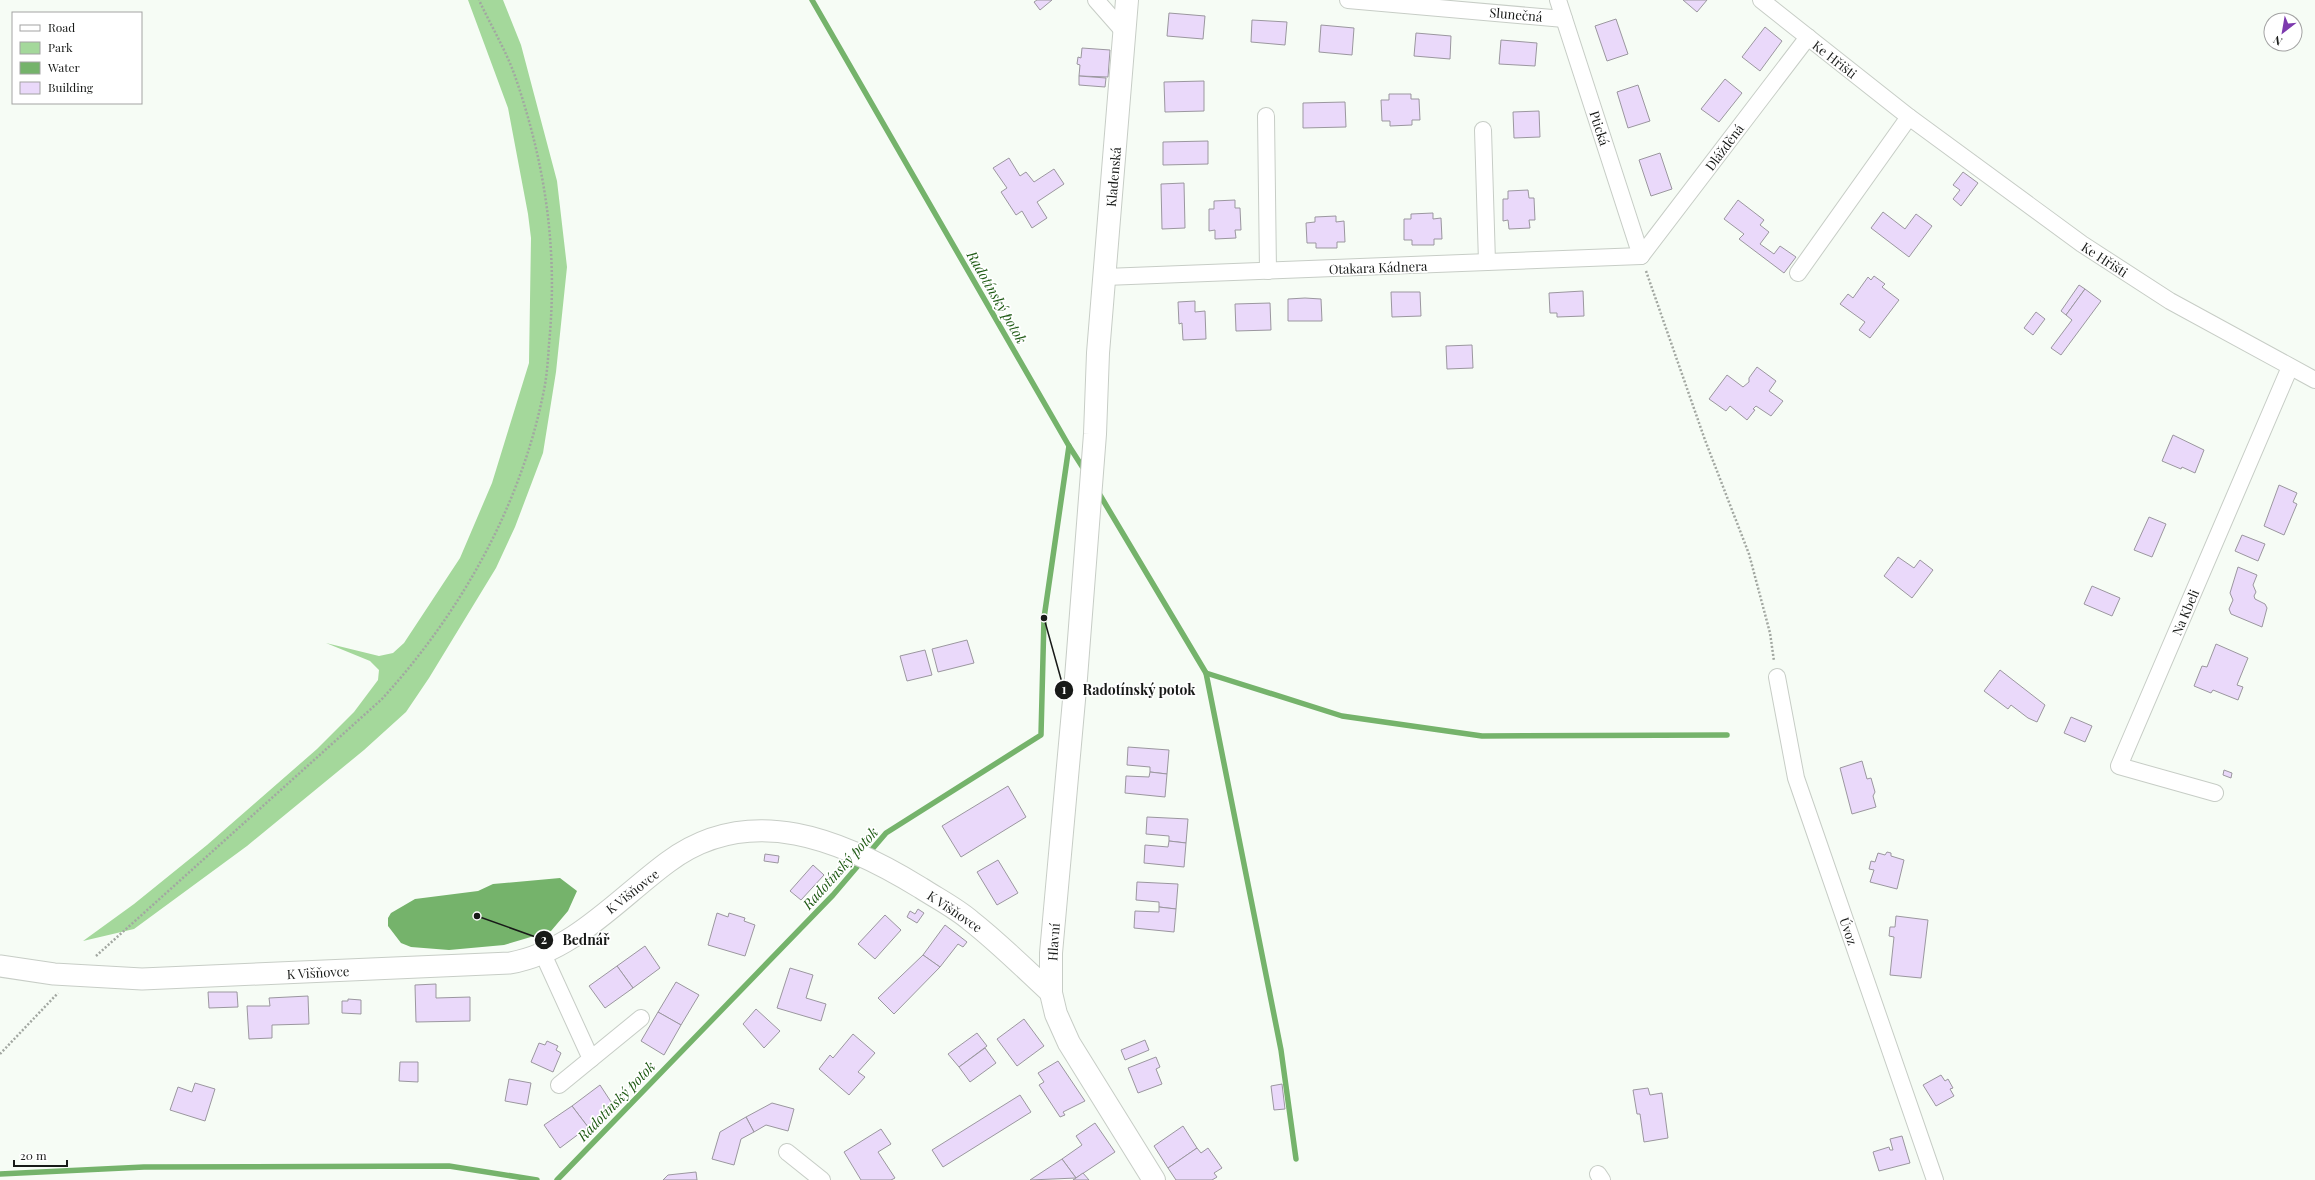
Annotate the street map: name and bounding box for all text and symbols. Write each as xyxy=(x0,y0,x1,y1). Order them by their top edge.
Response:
street label: Slunečná xyxy=(1489,3,1544,25)
legend xyxy=(12,12,142,104)
north arrow xyxy=(2263,12,2303,52)
text: Road xyxy=(48,19,75,35)
text: N xyxy=(2270,32,2285,49)
street label: Ke Hřišti xyxy=(1809,36,1861,82)
text: Park xyxy=(48,39,73,55)
text: Water xyxy=(47,59,81,75)
text: Building xyxy=(48,79,94,95)
street label: Ptická xyxy=(1586,108,1614,148)
street label: Dlážděná xyxy=(1701,120,1747,174)
street label: Kladenská xyxy=(1102,146,1124,208)
street label: Ke Hřišti xyxy=(2079,238,2132,280)
water label: Radotínský potok xyxy=(962,246,1031,347)
street label: Otakara Kádnera xyxy=(1328,257,1428,277)
street label: Na Kbeli xyxy=(2168,586,2202,638)
callout: Radotínský potok xyxy=(1054,677,1204,703)
text: Radotínský potok xyxy=(1082,680,1196,699)
text: 1 xyxy=(1062,681,1067,697)
water label: Radotínský potok xyxy=(797,823,882,914)
street label: K Višňovce xyxy=(602,865,662,917)
street label: K Višňovce xyxy=(924,886,986,936)
street label: Úvoz xyxy=(1836,915,1862,947)
street label: Hlavní xyxy=(1043,922,1063,961)
callout: Bednář xyxy=(534,927,617,953)
text: Bednář xyxy=(562,930,610,949)
text: 2 xyxy=(541,931,547,947)
street label: K Višňovce xyxy=(286,962,350,982)
water label: Radotínský potok xyxy=(572,1057,659,1146)
scale bar xyxy=(14,1142,67,1168)
text: 20 m xyxy=(20,1147,47,1163)

